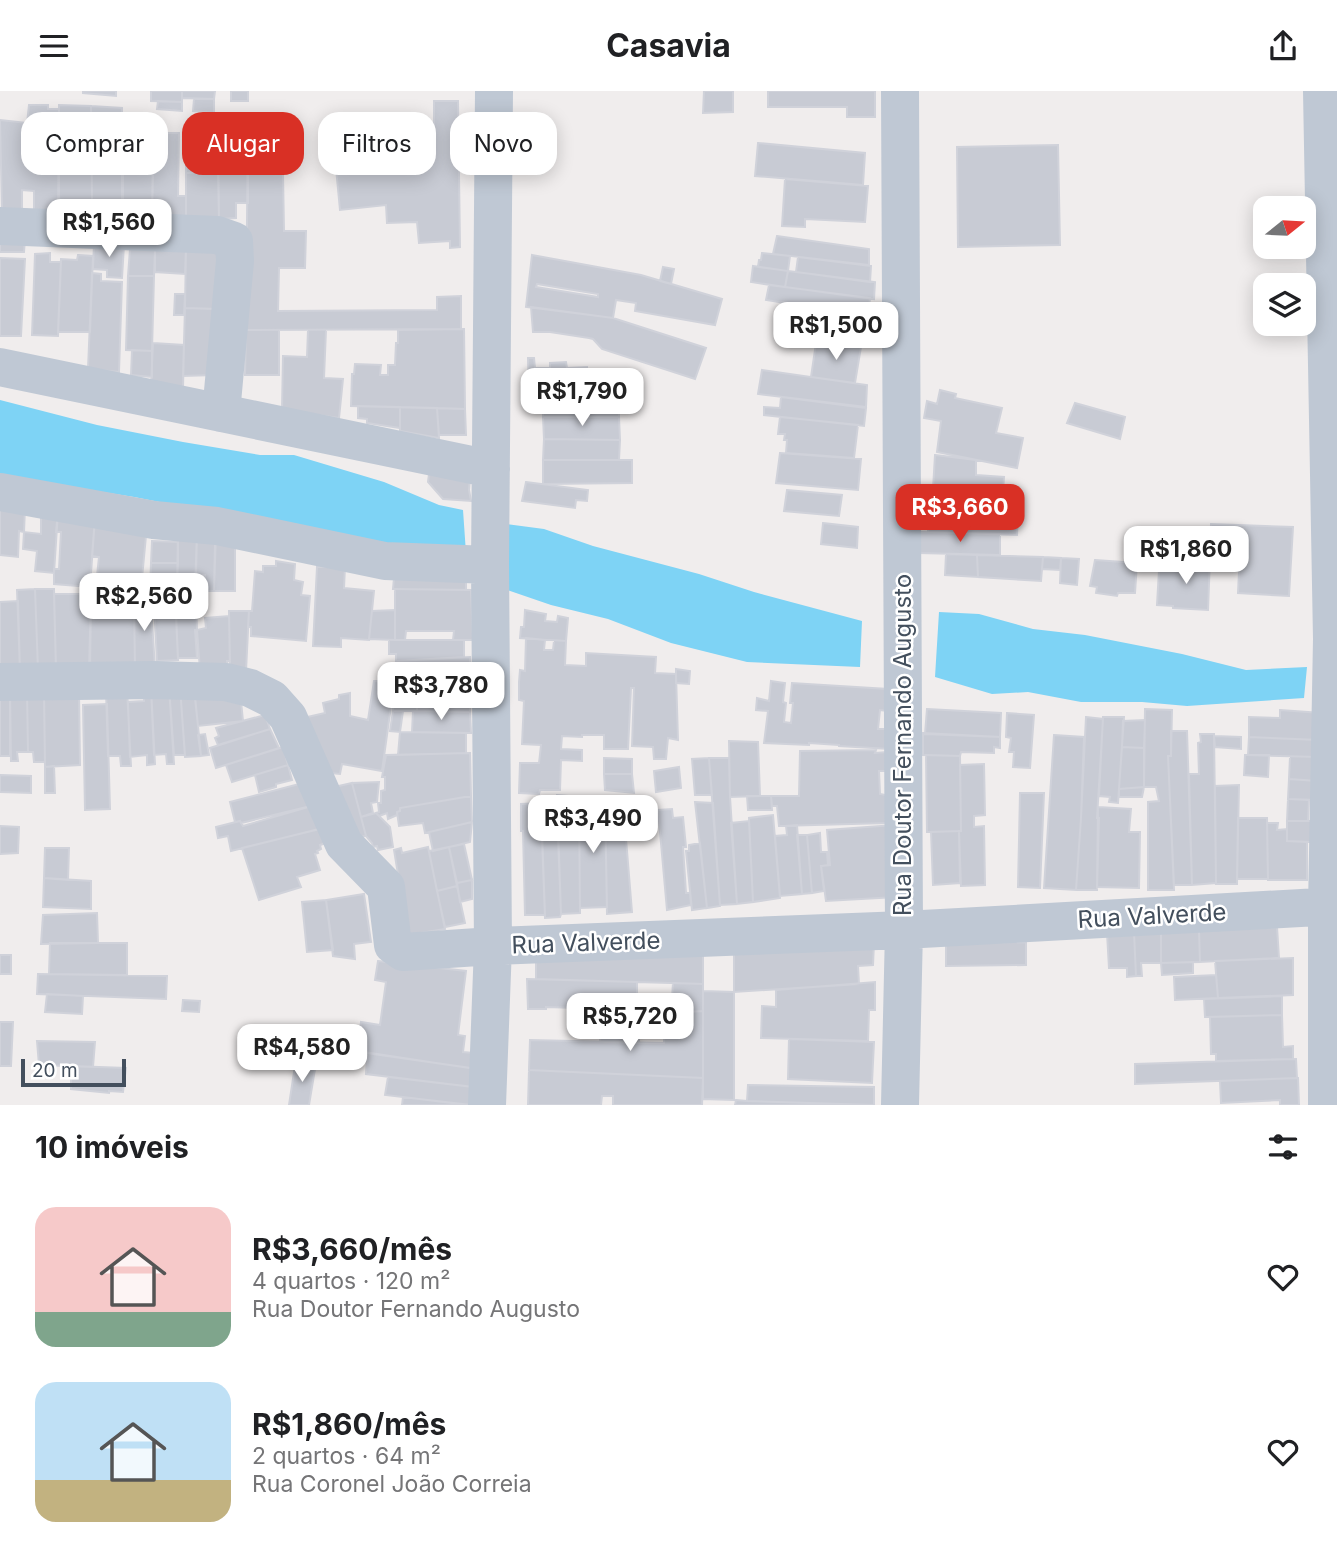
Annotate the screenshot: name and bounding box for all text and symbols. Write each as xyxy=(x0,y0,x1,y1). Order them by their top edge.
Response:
text: Casavia xyxy=(606,26,731,65)
icon: menu xyxy=(35,27,73,65)
icon: share xyxy=(1264,27,1302,65)
chip: Comprar xyxy=(21,112,168,175)
chip: Alugar xyxy=(182,112,304,175)
chip: Filtros xyxy=(318,112,436,175)
chip: Novo xyxy=(450,112,557,175)
north arrow xyxy=(1253,196,1316,259)
map controls xyxy=(1253,196,1316,336)
pin: R$1,560 xyxy=(44,199,174,259)
text: R$1,560 xyxy=(63,208,155,236)
button: layers xyxy=(1253,273,1316,336)
pin: R$1,500 xyxy=(771,303,901,362)
text: R$1,500 xyxy=(789,311,883,339)
pin: R$1,790 xyxy=(517,369,647,428)
text: R$1,790 xyxy=(537,377,627,405)
pin: R$3,660 xyxy=(895,484,1025,544)
text: R$3,660 xyxy=(912,493,1008,521)
pin: R$1,860 xyxy=(1121,526,1251,586)
text: R$1,860 xyxy=(1140,535,1232,563)
pin: R$2,560 xyxy=(79,573,209,633)
street label: Rua Doutor Fernando Augusto xyxy=(888,574,917,916)
text: R$2,560 xyxy=(95,582,193,610)
pin: R$3,780 xyxy=(376,663,506,722)
text: R$3,780 xyxy=(393,671,489,699)
pin: R$3,490 xyxy=(528,795,658,855)
text: R$3,490 xyxy=(544,804,642,832)
street label: Rua Valverde xyxy=(1077,897,1227,934)
street label: Rua Valverde xyxy=(511,925,661,960)
pin: R$5,720 xyxy=(565,993,695,1053)
text: R$5,720 xyxy=(583,1002,677,1030)
pin: R$4,580 xyxy=(237,1025,367,1084)
text: R$4,580 xyxy=(253,1033,351,1061)
scale bar xyxy=(21,1056,126,1088)
text: 20 m xyxy=(32,1059,78,1082)
icon: filters xyxy=(1264,1128,1302,1166)
text: 10 imóveis xyxy=(35,1129,189,1165)
text: R$3,660/mês xyxy=(252,1231,452,1267)
icon: home xyxy=(91,1235,175,1319)
icon: heart xyxy=(1264,1258,1302,1296)
text: 4 quartos · 120 m² xyxy=(252,1267,450,1295)
text: Rua Doutor Fernando Augusto xyxy=(252,1295,580,1323)
text: R$1,860/mês xyxy=(252,1406,446,1442)
icon: home xyxy=(91,1410,175,1494)
icon: heart xyxy=(1264,1433,1302,1471)
text: 2 quartos · 64 m² xyxy=(252,1442,441,1470)
text: Rua Coronel João Correia xyxy=(252,1470,532,1498)

